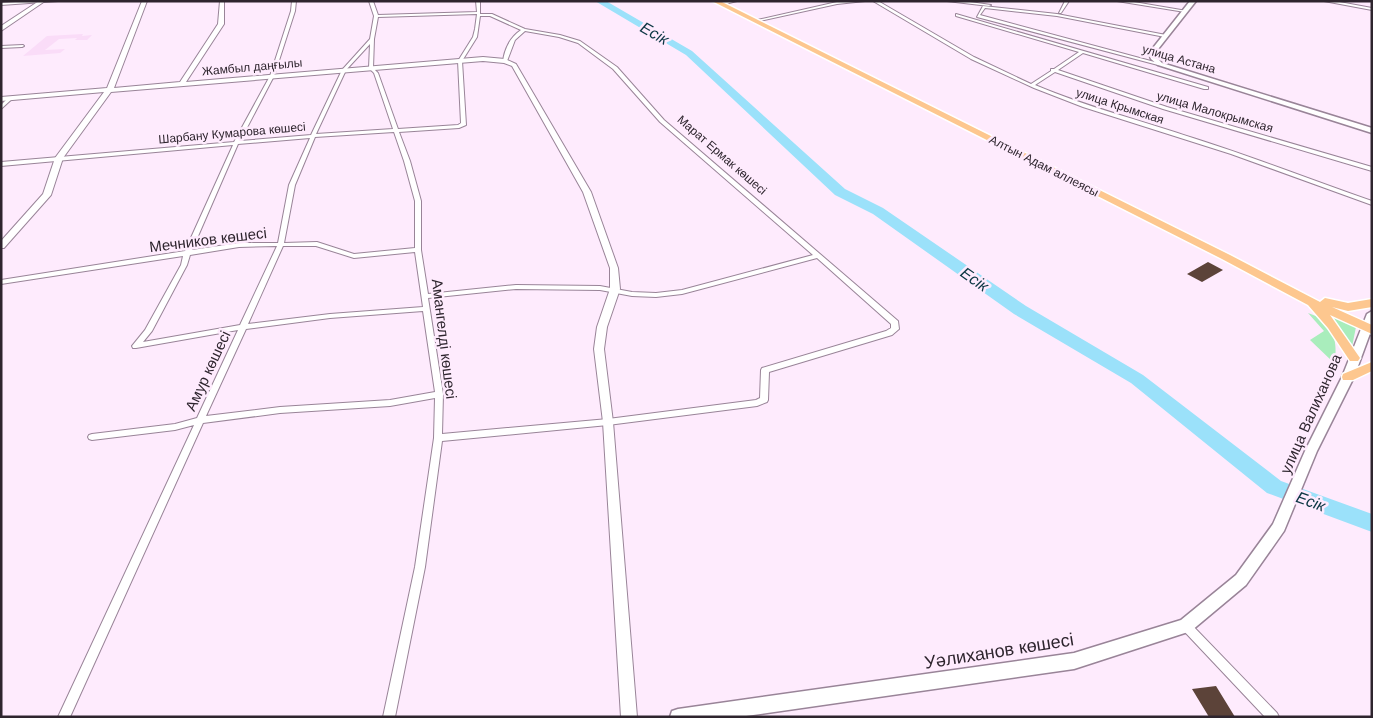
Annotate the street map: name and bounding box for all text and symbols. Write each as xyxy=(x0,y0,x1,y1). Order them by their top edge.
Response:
water label: Есік xyxy=(638,19,673,49)
street label: улица Астана xyxy=(1141,42,1218,76)
street label: Жамбыл даңғылы xyxy=(201,56,303,78)
street label: улица Крымская xyxy=(1074,85,1166,127)
street label: улица Малокрымская xyxy=(1155,89,1275,135)
street label: Марат Ермак көшесі xyxy=(674,112,770,198)
street label: Шарбану Кумарова көшесі xyxy=(158,120,306,146)
street label: Алтын Адам аллеясы xyxy=(987,132,1101,200)
street label: Мечников көшесі xyxy=(148,224,268,255)
water label: Есік xyxy=(958,264,993,296)
street label: Амангелді көшесі xyxy=(429,278,460,400)
street label: Амур көшесі xyxy=(182,328,234,414)
street label: улица Валиханова xyxy=(1276,351,1345,476)
water label: Есік xyxy=(1294,488,1329,515)
street label: Уәлиханов көшесі xyxy=(923,629,1075,673)

